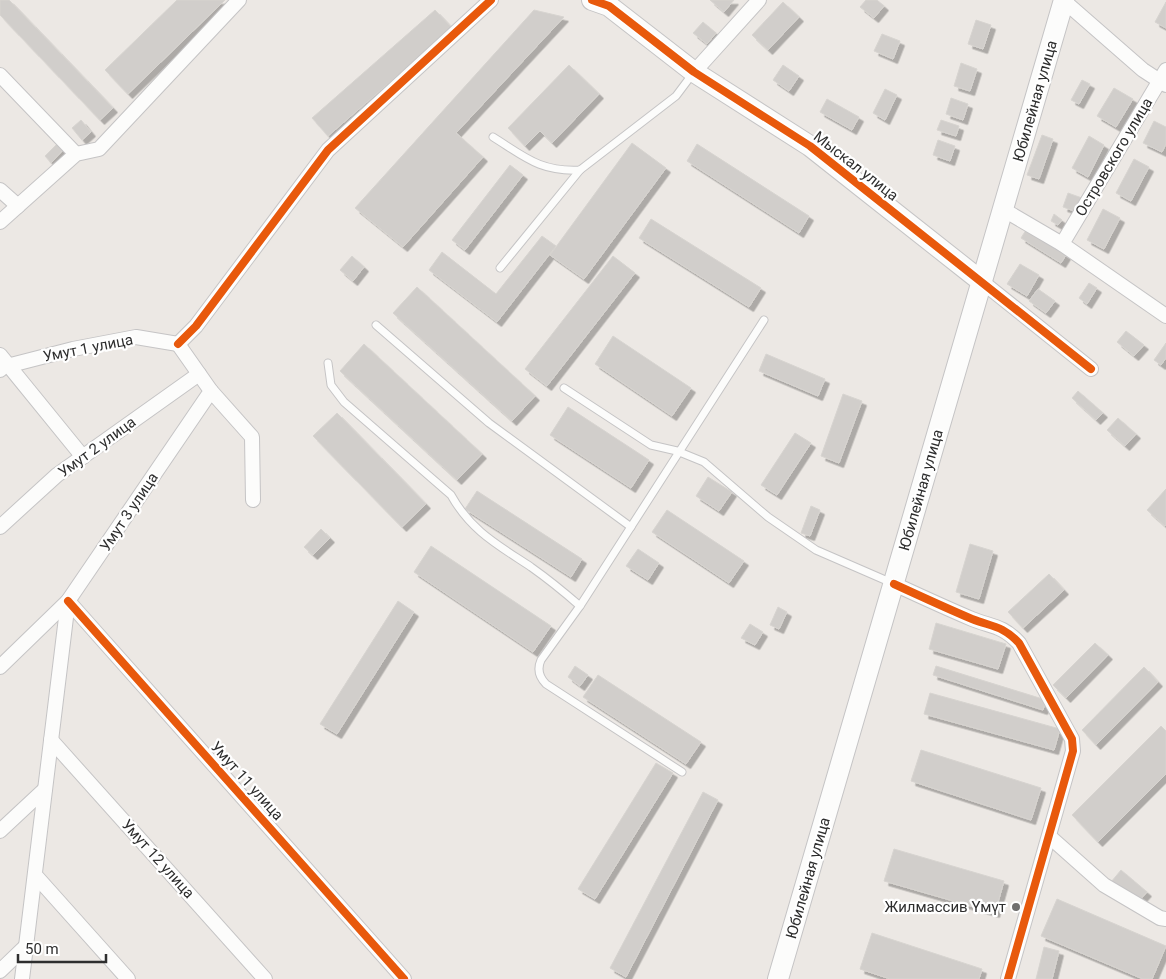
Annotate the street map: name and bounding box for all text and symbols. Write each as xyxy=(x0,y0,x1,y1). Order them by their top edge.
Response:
street label: Юбилейная улица xyxy=(1009,38,1061,164)
street label: Островского улица xyxy=(1072,95,1156,219)
street label: Мыскал улица xyxy=(810,127,902,205)
street label: Умут 1 улица xyxy=(42,330,134,366)
street label: Умут 2 улица xyxy=(55,413,139,481)
street label: Юбилейная улица xyxy=(895,427,947,553)
street label: Умут 3 улица xyxy=(96,469,162,555)
street label: Умут 11 улица xyxy=(207,738,287,824)
street label: Юбилейная улица xyxy=(782,815,834,941)
street label: Умут 12 улица xyxy=(118,816,198,902)
place label: Жилмассив Үмүт xyxy=(885,898,1006,916)
marker: Жилмассив Үмүт xyxy=(1010,901,1022,913)
scale bar xyxy=(18,932,105,964)
text: 50 m xyxy=(25,940,59,958)

